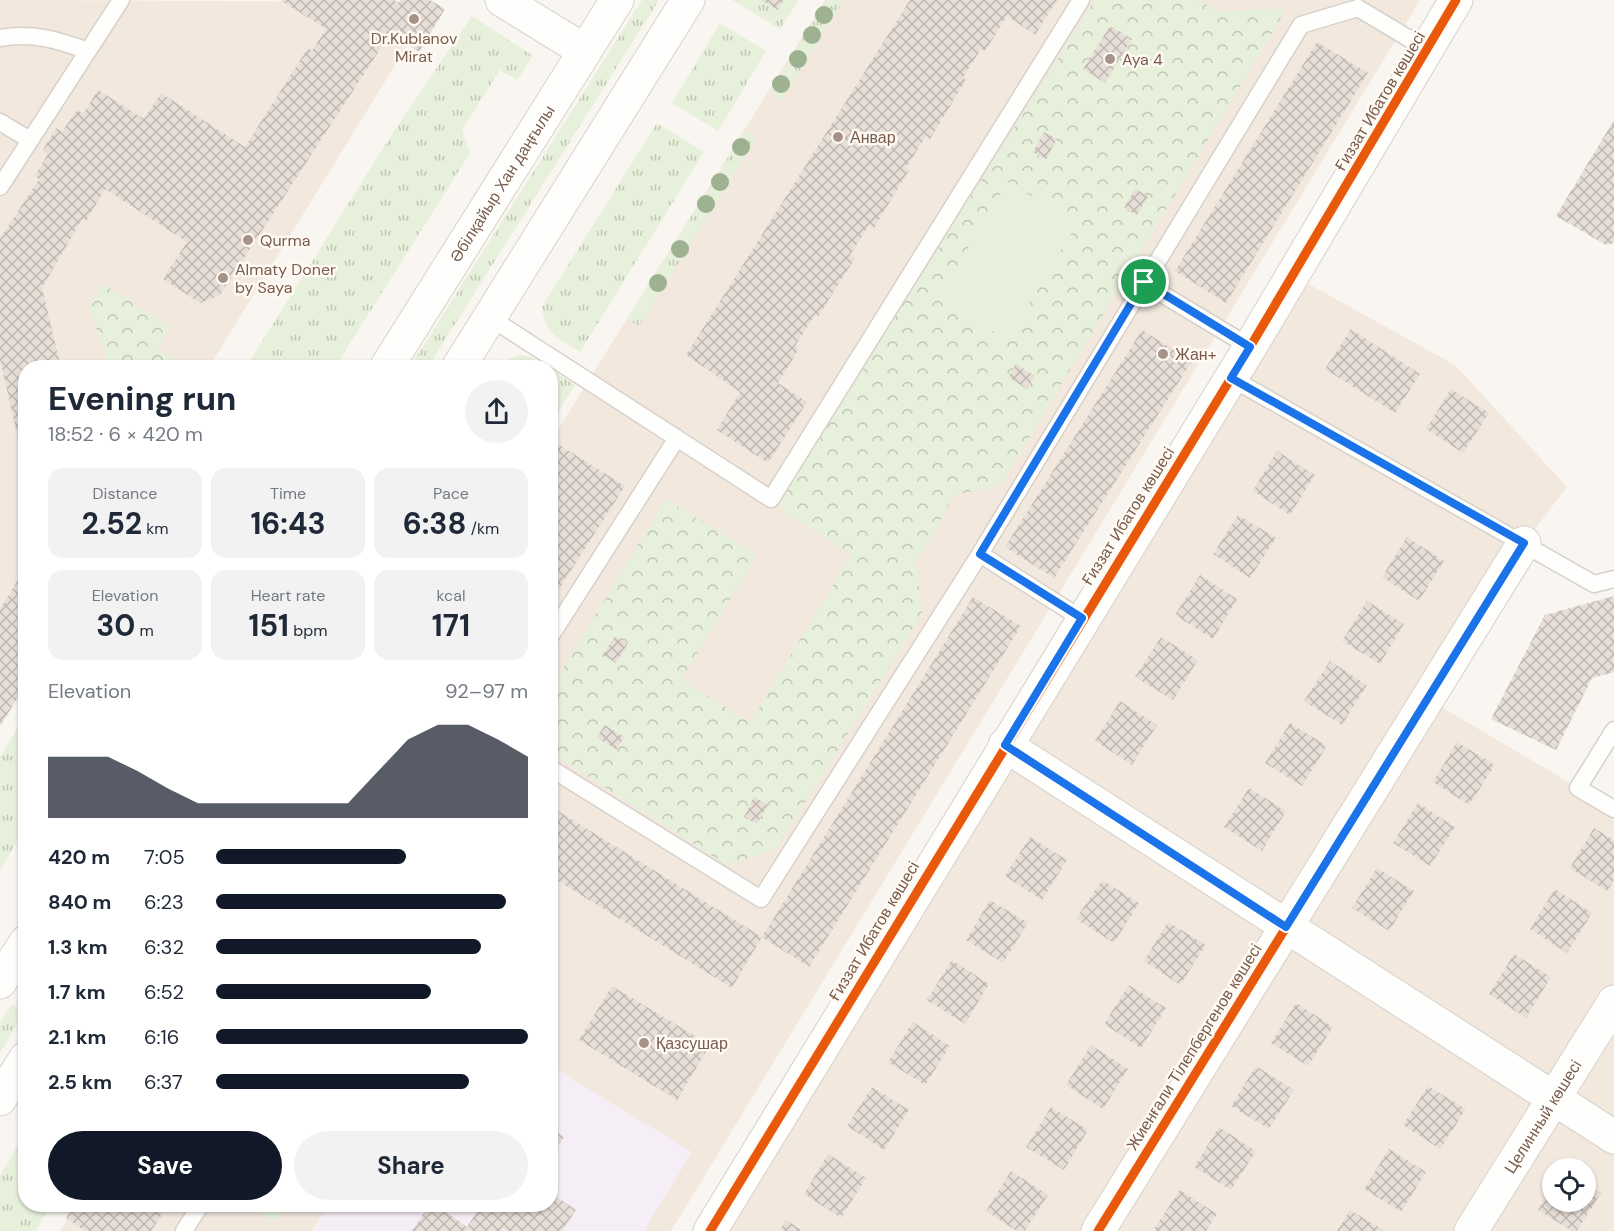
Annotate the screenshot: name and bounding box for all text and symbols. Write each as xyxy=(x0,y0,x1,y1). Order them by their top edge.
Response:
marker: Dr.Kublanov Mirat xyxy=(407,12,421,26)
street label: Ғиззат Ибатов көшесі xyxy=(1330,27,1430,175)
place label: Dr.Kublanov Mirat xyxy=(371,28,458,67)
place label: Aya 4 xyxy=(1122,49,1163,70)
marker: Aya 4 xyxy=(1103,52,1117,66)
street label: Әбілқайыр Хан даңғылы xyxy=(445,101,559,266)
place label: Анвар xyxy=(850,127,896,148)
marker: Анвар xyxy=(831,130,845,144)
place label: Qurma xyxy=(260,230,310,251)
marker: Qurma xyxy=(241,233,255,247)
pin xyxy=(1118,256,1169,307)
place label: Almaty Doner by Saya xyxy=(235,259,336,298)
icon: arrive xyxy=(1127,265,1160,298)
marker: Almaty Doner by Saya xyxy=(216,271,230,285)
place label: Жан+ xyxy=(1175,344,1217,365)
marker: Жан+ xyxy=(1156,347,1170,361)
text: Evening run xyxy=(48,377,236,420)
button: share xyxy=(465,380,528,443)
text: 18:52 · 6 × 420 m xyxy=(48,421,203,447)
street label: Ғиззат Ибатов көшесі xyxy=(1076,443,1179,590)
text: Distance xyxy=(93,483,157,504)
text: Time xyxy=(270,483,306,504)
text: Pace xyxy=(433,483,469,504)
text: 2.52 xyxy=(81,504,142,543)
text: 16:43 xyxy=(250,504,326,543)
text: 6:38 xyxy=(403,504,466,543)
text: km xyxy=(142,518,169,539)
text: /km xyxy=(466,518,499,539)
text: Elevation xyxy=(92,585,158,606)
text: Heart rate xyxy=(251,585,325,606)
text: kcal xyxy=(437,585,465,606)
text: 30 xyxy=(96,606,135,645)
text: 151 xyxy=(248,606,289,645)
text: 171 xyxy=(432,606,470,645)
text: m xyxy=(135,620,154,641)
text: bpm xyxy=(289,620,328,641)
text: Elevation xyxy=(48,678,131,704)
text: 92–97 m xyxy=(445,678,528,704)
text: 420 m xyxy=(48,844,110,870)
text: 7:05 xyxy=(144,844,185,870)
street label: Ғиззат Ибатов көшесі xyxy=(824,857,924,1005)
text: 840 m xyxy=(48,889,111,915)
text: 6:23 xyxy=(144,889,184,915)
text: 1.3 km xyxy=(48,934,107,960)
text: 6:32 xyxy=(144,934,184,960)
street label: Жиенғали Тілепбергенов көшесі xyxy=(1122,940,1266,1154)
text: 1.7 km xyxy=(48,979,106,1005)
text: 6:52 xyxy=(144,979,184,1005)
text: 2.1 km xyxy=(48,1024,106,1050)
text: 6:16 xyxy=(144,1024,179,1050)
place label: Қазсушар xyxy=(656,1033,728,1054)
marker: Қазсушар xyxy=(637,1036,651,1050)
street label: Целинный көшесі xyxy=(1499,1056,1586,1177)
text: 2.5 km xyxy=(48,1069,112,1095)
text: 6:37 xyxy=(144,1069,183,1095)
button: Save xyxy=(48,1131,282,1200)
button: Share xyxy=(294,1131,528,1200)
map controls xyxy=(1542,1158,1596,1212)
button: locate xyxy=(1542,1158,1596,1212)

